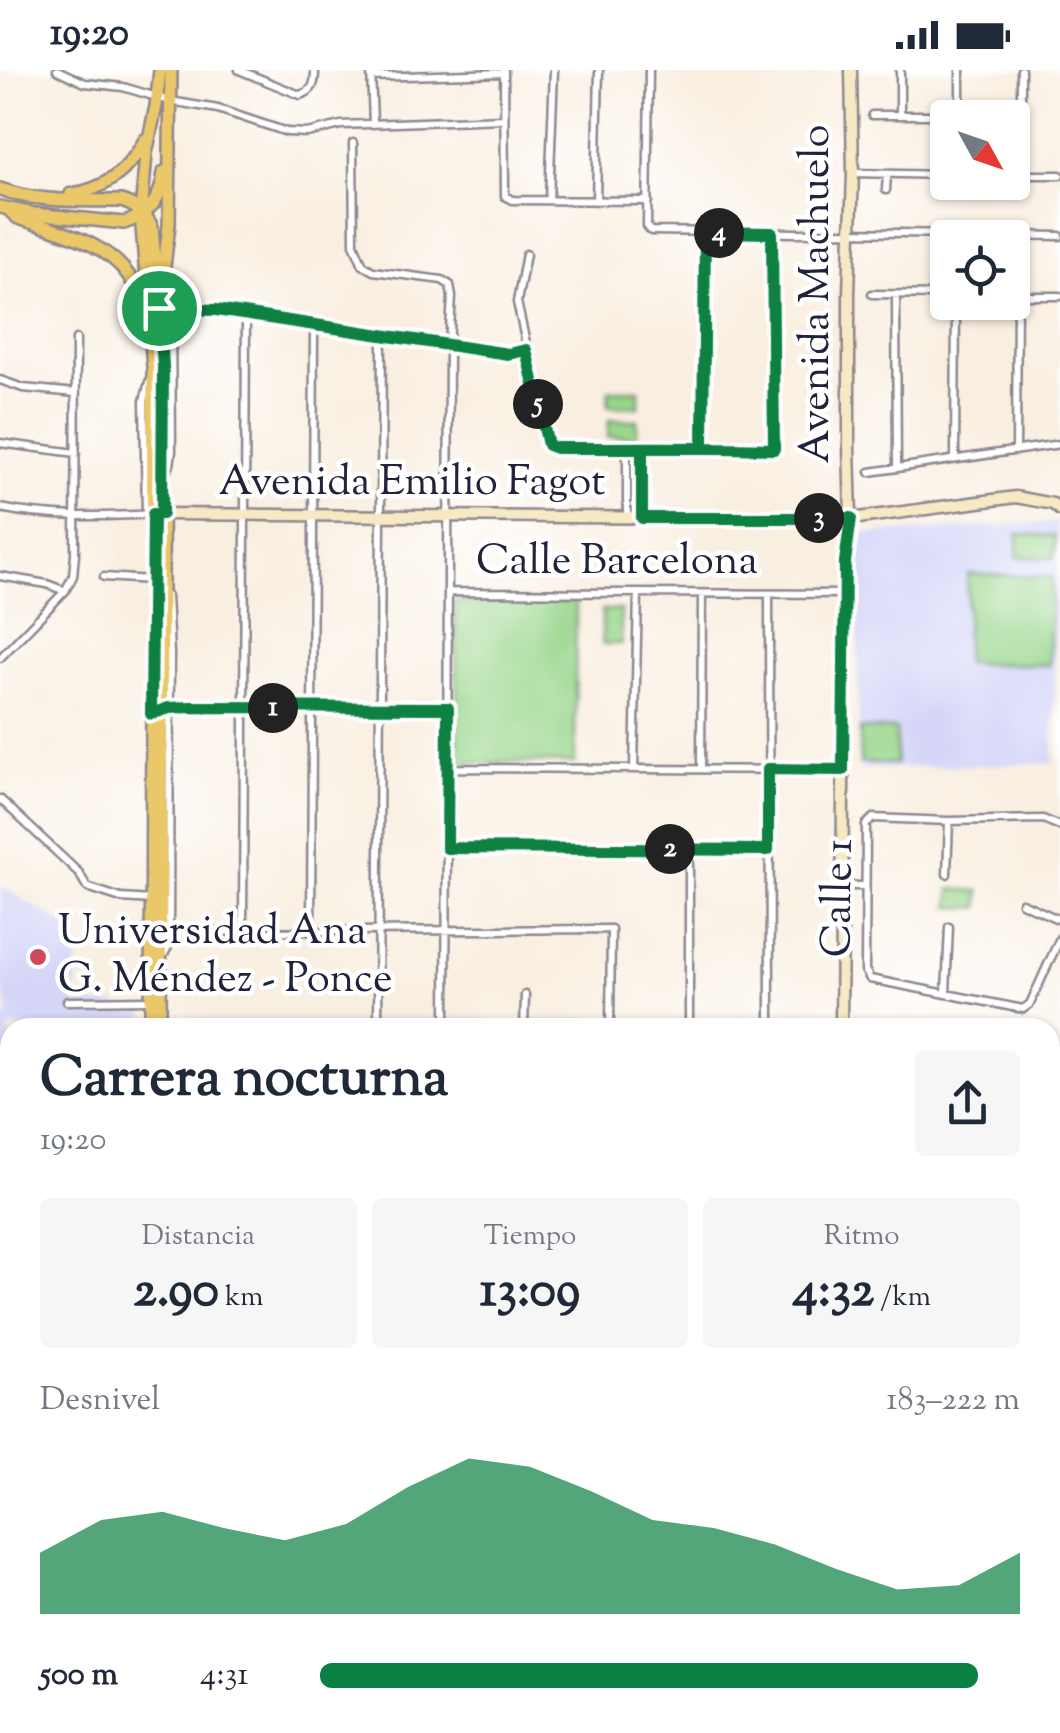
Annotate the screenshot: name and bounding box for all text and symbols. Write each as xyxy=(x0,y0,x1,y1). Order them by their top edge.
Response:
text: 19:20 xyxy=(50,8,129,62)
north arrow xyxy=(930,100,1030,200)
map controls xyxy=(930,100,1030,320)
street label: Avenida Machuelo xyxy=(788,125,848,463)
pin: 4 xyxy=(694,208,744,258)
text: 4 xyxy=(712,213,726,253)
button: locate xyxy=(930,220,1030,320)
pin xyxy=(117,266,202,351)
icon: arrive xyxy=(132,281,187,336)
pin: 5 xyxy=(513,379,563,429)
text: 5 xyxy=(533,384,543,424)
street label: Avenida Emilio Fagot xyxy=(219,454,605,514)
pin: 3 xyxy=(794,493,844,543)
text: 3 xyxy=(813,498,825,538)
street label: Calle Barcelona xyxy=(476,533,758,593)
pin: 1 xyxy=(248,683,298,733)
text: 1 xyxy=(268,688,278,728)
pin: 2 xyxy=(645,824,695,874)
text: 2 xyxy=(663,829,677,869)
street label: Calle 1 xyxy=(809,838,871,958)
place label: Universidad Ana G. Méndez - Ponce xyxy=(58,903,393,1011)
marker: Universidad Ana G. Méndez - Ponce xyxy=(27,946,49,968)
text: Carrera nocturna xyxy=(40,1041,448,1120)
button: share xyxy=(915,1051,1020,1156)
text: 19:20 xyxy=(40,1118,106,1164)
text: Distancia xyxy=(142,1217,255,1257)
text: Tiempo xyxy=(484,1217,576,1257)
text: Ritmo xyxy=(824,1217,900,1257)
text: 2.90 xyxy=(133,1257,219,1329)
text: 13:09 xyxy=(480,1257,580,1329)
text: 4:32 xyxy=(792,1257,874,1329)
text: km xyxy=(219,1278,263,1318)
text: /km xyxy=(874,1278,931,1318)
text: Desnivel xyxy=(40,1378,160,1424)
text: 183–222 m xyxy=(887,1378,1020,1424)
text: 500 m xyxy=(40,1653,118,1699)
text: 4:31 xyxy=(200,1653,248,1699)

